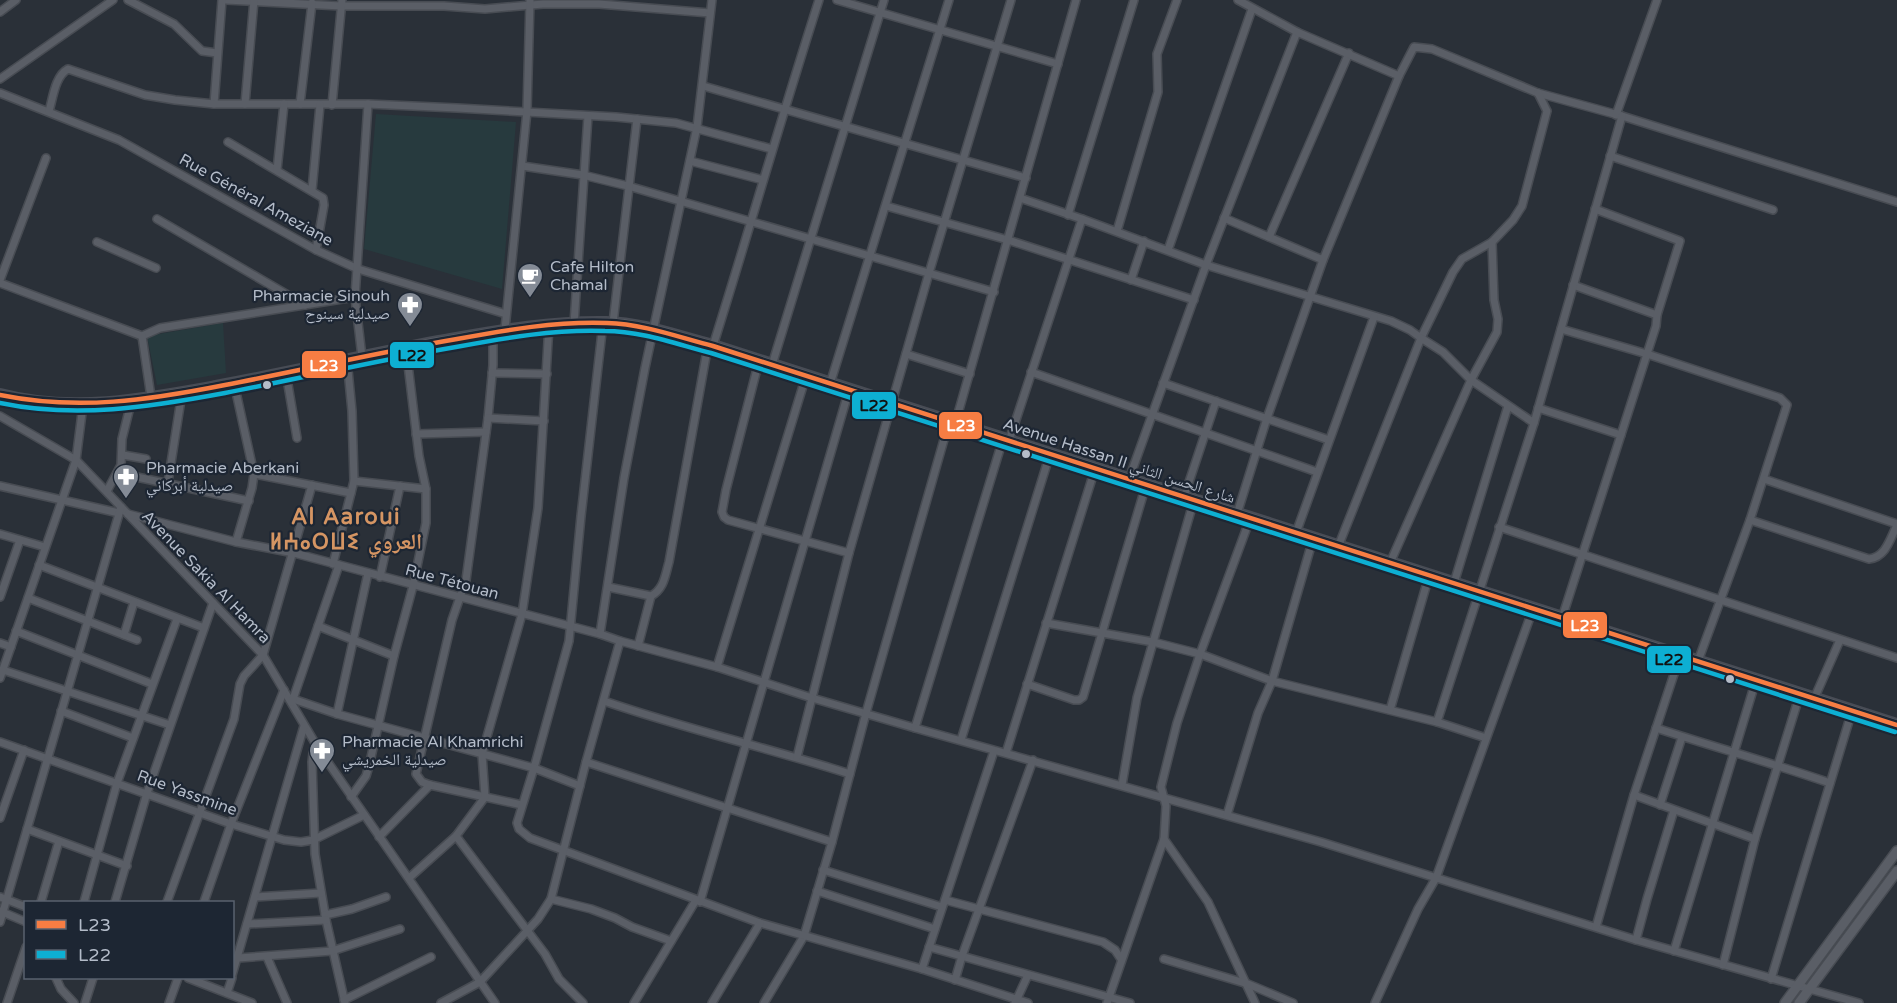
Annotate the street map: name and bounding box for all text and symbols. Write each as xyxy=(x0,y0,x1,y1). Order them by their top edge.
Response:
street label: Rue Général Ameziane xyxy=(176,149,336,251)
place label: Cafe Hilton Chamal xyxy=(550,257,634,295)
cafe icon: Cafe Hilton Chamal xyxy=(515,261,545,299)
place label: Pharmacie Sinouh صيدلية سينوح xyxy=(252,286,390,324)
pharmacy icon: Pharmacie Sinouh صيدلية سينوح xyxy=(395,290,425,328)
line badge: L22 xyxy=(389,341,435,369)
text: L22 xyxy=(397,346,427,366)
line badge: L23 xyxy=(301,350,347,379)
text: L23 xyxy=(309,356,339,376)
unlabelled marker xyxy=(261,379,273,391)
line badge: L22 xyxy=(851,391,897,420)
text: L22 xyxy=(859,396,889,416)
line badge: L23 xyxy=(938,411,983,440)
street label: Avenue Hassan II شارع الحسن الثاني xyxy=(1000,414,1238,510)
text: L23 xyxy=(946,416,976,436)
unlabelled marker xyxy=(1020,448,1032,460)
place label: Pharmacie Aberkani صيدلية أبركاني xyxy=(146,458,299,498)
pharmacy icon: Pharmacie Aberkani صيدلية أبركاني xyxy=(111,462,141,500)
district label: Al Aaroui ⵍⵄⴰⵔⵡⵉ العروي xyxy=(270,504,422,558)
street label: Avenue Sakia Al Hamra xyxy=(137,506,275,648)
street label: Rue Tétouan xyxy=(403,560,501,604)
line badge: L23 xyxy=(1562,611,1608,639)
text: L23 xyxy=(1570,616,1600,636)
line badge: L22 xyxy=(1646,645,1692,674)
text: L22 xyxy=(1654,650,1684,670)
unlabelled marker xyxy=(1724,673,1736,685)
place label: Pharmacie Al Khamrichi صيدلية الخمريشي xyxy=(342,732,523,772)
pharmacy icon: Pharmacie Al Khamrichi صيدلية الخمريشي xyxy=(307,736,337,774)
street label: Rue Yassmine xyxy=(134,766,240,820)
legend xyxy=(24,901,234,979)
text: L23 xyxy=(78,914,111,936)
text: L22 xyxy=(78,944,111,966)

